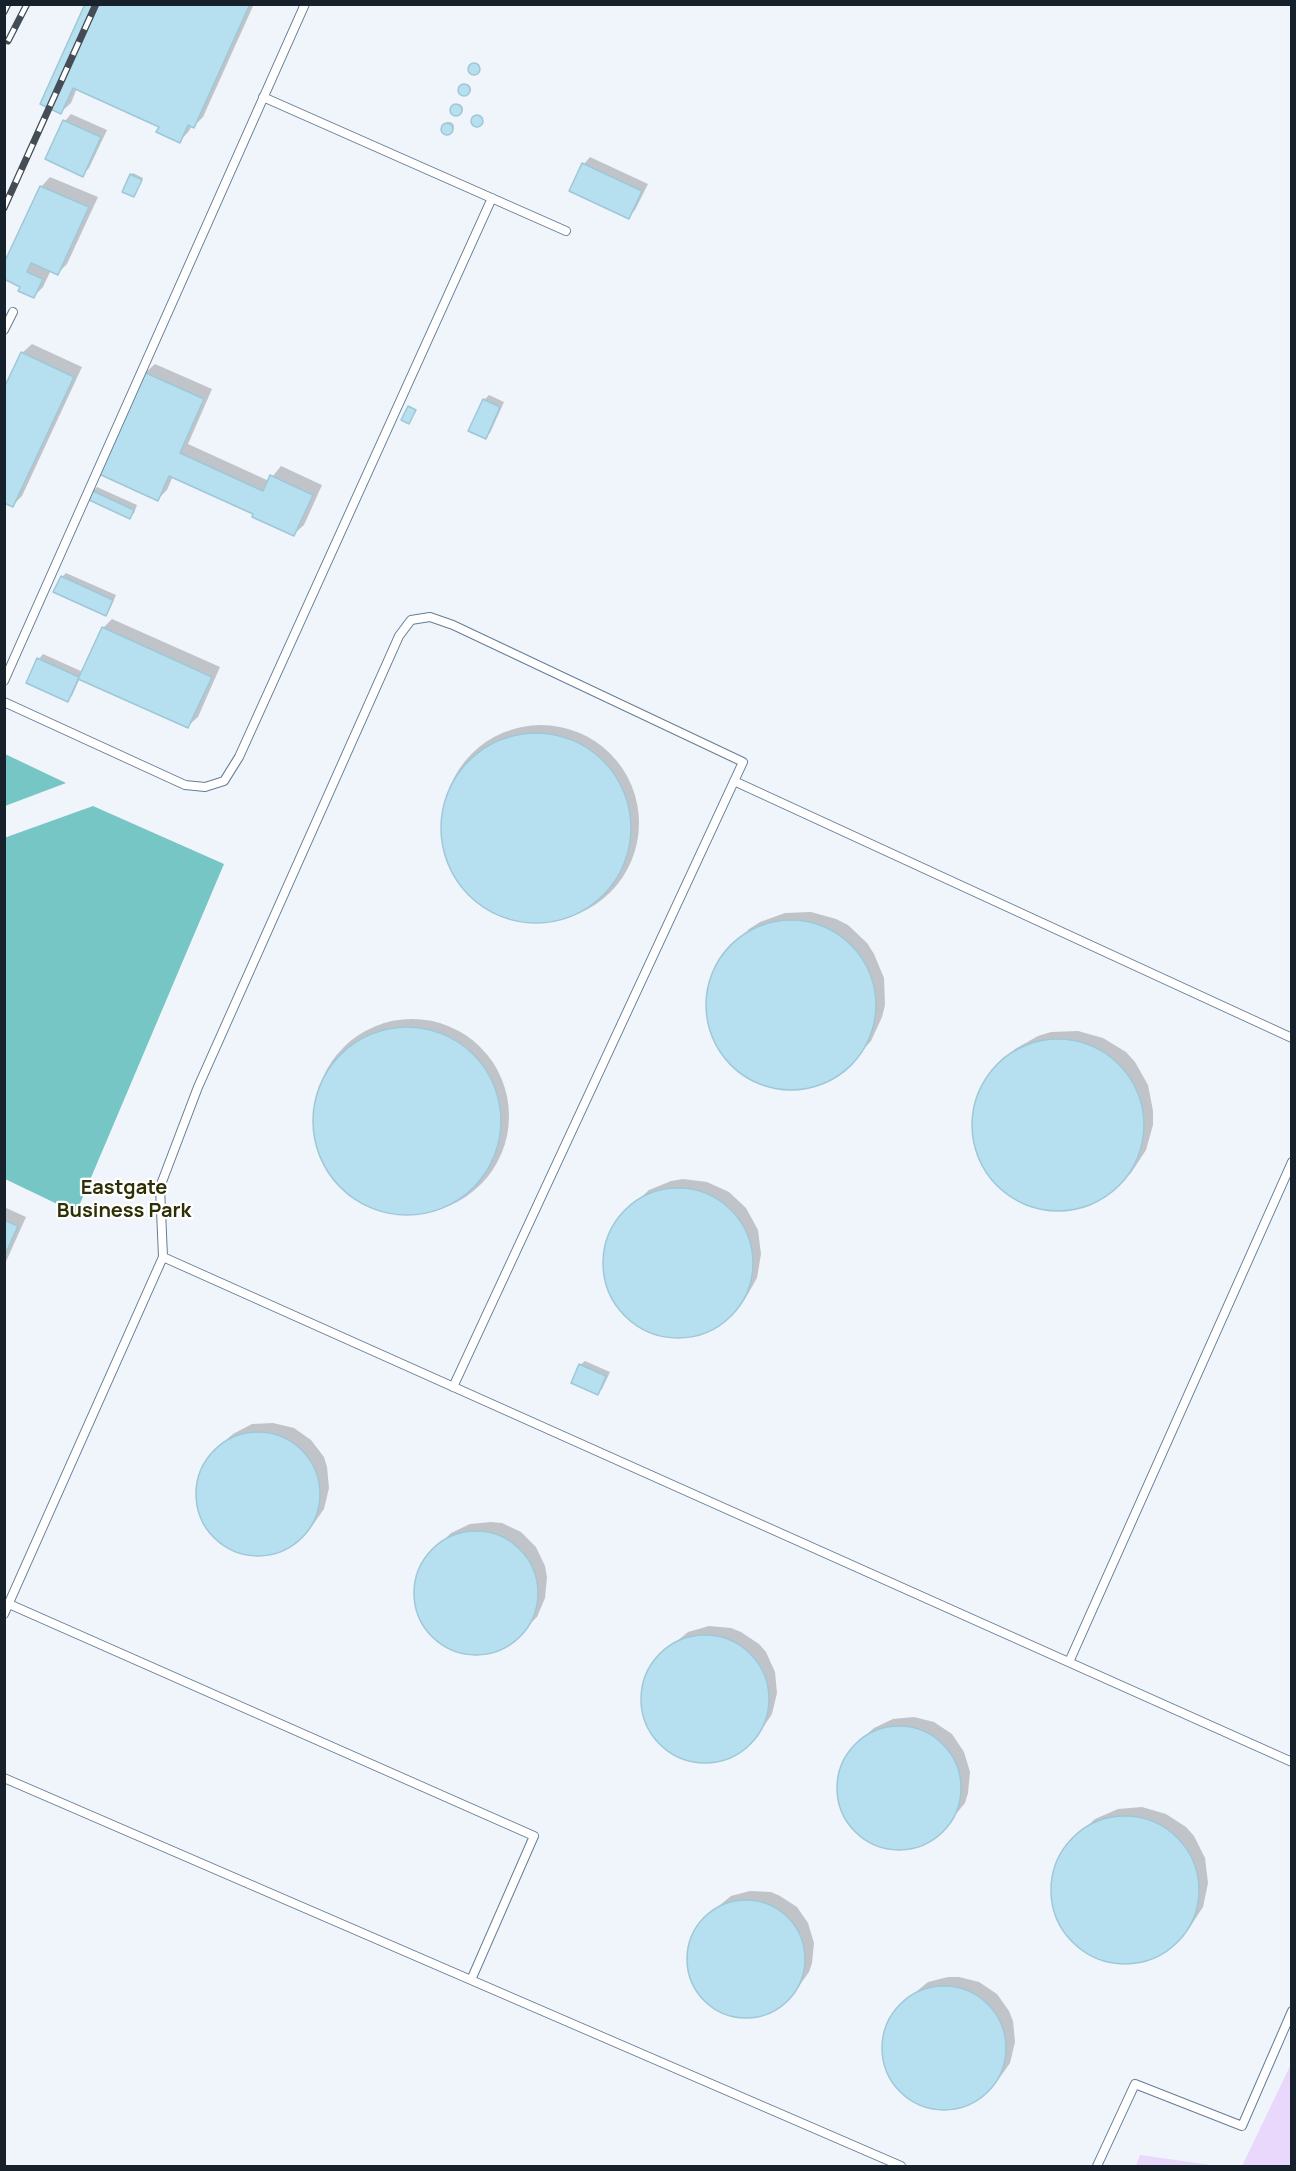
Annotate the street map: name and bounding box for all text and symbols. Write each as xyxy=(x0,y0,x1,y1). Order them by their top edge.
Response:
district label: Eastgate Business Park xyxy=(57,1176,191,1223)

